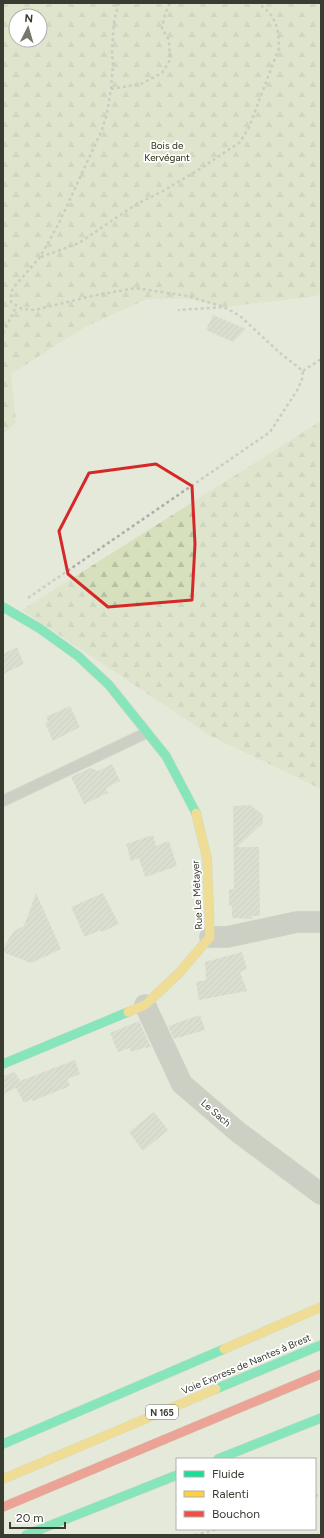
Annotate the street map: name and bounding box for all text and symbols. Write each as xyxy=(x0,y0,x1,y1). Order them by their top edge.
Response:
north arrow xyxy=(8,8,48,48)
text: N xyxy=(24,12,34,25)
park label: Bois de Kervégant xyxy=(144,139,190,164)
street label: Rue Le Métayer xyxy=(189,859,205,930)
street label: Le Sach xyxy=(198,1096,234,1130)
street label: Voie Express de Nantes à Brest xyxy=(179,1331,313,1397)
road number: N 165 xyxy=(146,1405,178,1419)
legend xyxy=(176,1458,316,1530)
text: Fluide xyxy=(212,1467,245,1481)
text: Ralenti xyxy=(212,1487,249,1501)
scale bar xyxy=(10,1504,65,1530)
text: Bouchon xyxy=(212,1507,260,1521)
text: 20 m xyxy=(16,1511,44,1525)

